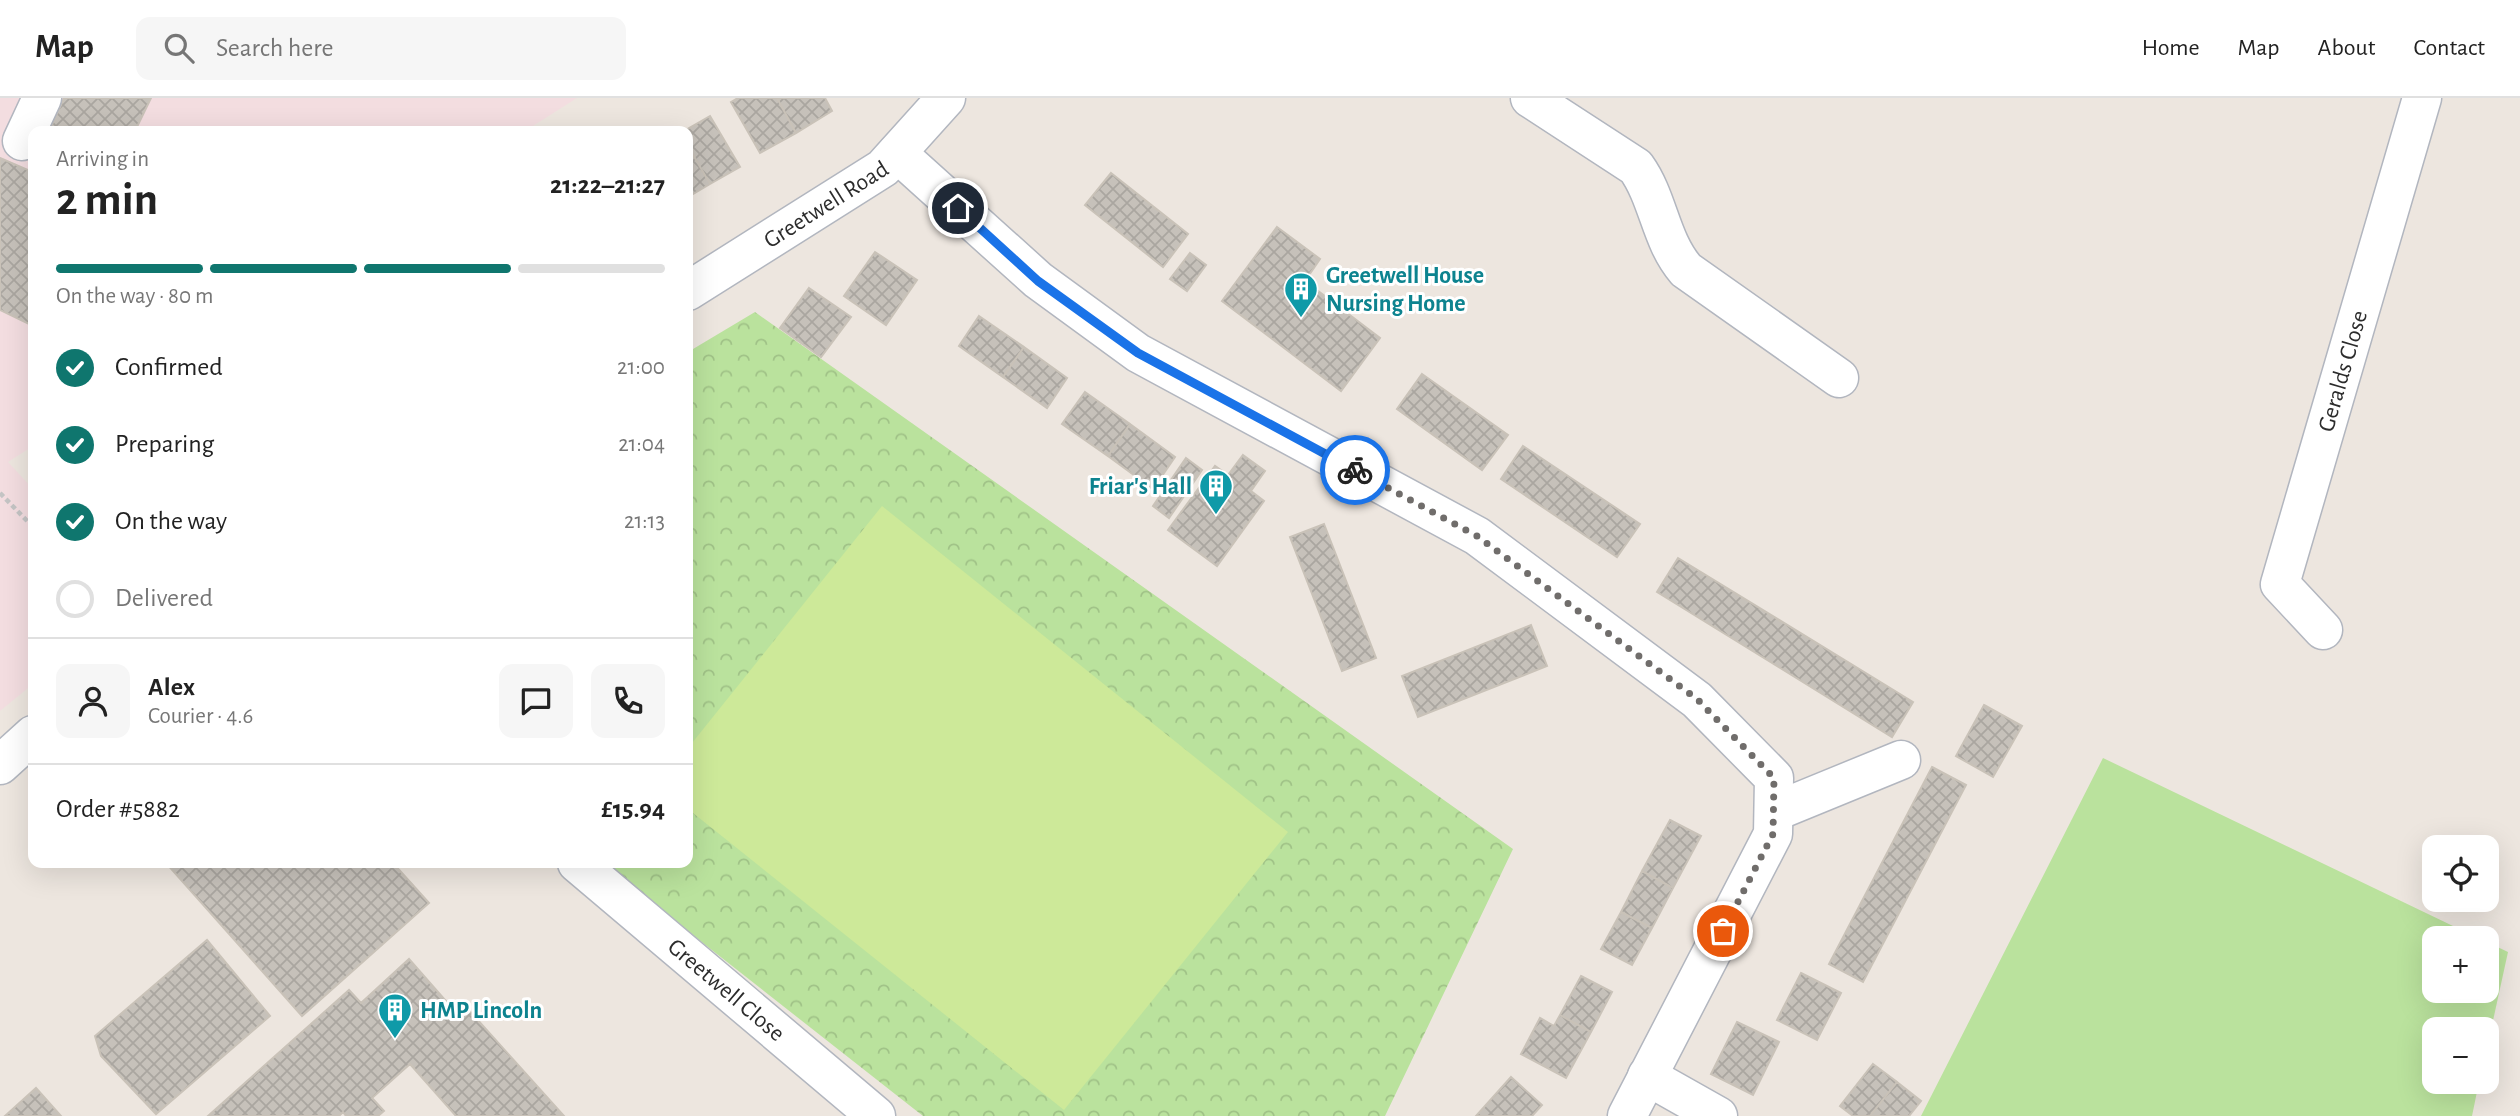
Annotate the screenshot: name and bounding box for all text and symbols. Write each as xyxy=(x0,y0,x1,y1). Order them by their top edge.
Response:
search box xyxy=(136,17,626,80)
icon: search xyxy=(160,29,198,67)
text: Map xyxy=(35,31,94,64)
text: Search here xyxy=(216,35,334,61)
text: Home xyxy=(2142,36,2200,60)
text: Map xyxy=(2238,36,2280,60)
text: About xyxy=(2318,36,2375,60)
text: Contact xyxy=(2413,36,2485,60)
text: Arriving in xyxy=(56,148,149,171)
street label: Greetwell Road xyxy=(760,157,893,253)
text: 21:22–21:27 xyxy=(550,172,665,198)
text: 2 min xyxy=(56,177,158,223)
pin xyxy=(928,178,988,238)
icon: home xyxy=(939,189,977,227)
place label: Greetwell House Nursing Home xyxy=(1326,264,1484,316)
building icon: Greetwell House Nursing Home xyxy=(1282,270,1320,319)
text: On the way · 80 m xyxy=(56,285,213,308)
street label: Geralds Close xyxy=(2314,308,2372,435)
icon: check xyxy=(56,349,94,387)
text: Confirmed xyxy=(115,354,223,380)
text: 21:00 xyxy=(617,356,665,379)
icon: check xyxy=(56,426,94,464)
text: Preparing xyxy=(115,431,214,457)
text: 21:04 xyxy=(618,433,665,456)
courier xyxy=(1320,435,1390,505)
icon: bike xyxy=(1336,451,1374,489)
building icon: Friar's Hall xyxy=(1197,467,1235,516)
place label: Friar's Hall xyxy=(1089,475,1192,499)
icon: check xyxy=(56,503,94,541)
text: On the way xyxy=(115,508,227,534)
text: 21:13 xyxy=(624,510,665,533)
text: Delivered xyxy=(115,585,213,611)
button: person xyxy=(56,664,130,738)
button: chat xyxy=(499,664,573,738)
button: phone xyxy=(591,664,665,738)
text: Alex xyxy=(148,674,195,700)
text: Courier · 4.6 xyxy=(148,705,253,728)
text: Order #5882 xyxy=(56,796,180,822)
text: £15.94 xyxy=(601,796,665,822)
map controls xyxy=(2422,835,2499,1094)
button: locate xyxy=(2422,835,2499,912)
pin xyxy=(1693,901,1753,961)
icon: bag xyxy=(1704,912,1742,950)
button: + xyxy=(2422,926,2499,1003)
street label: Greetwell Close xyxy=(663,935,789,1046)
building icon: HMP Lincoln xyxy=(376,991,414,1040)
place label: HMP Lincoln xyxy=(420,999,542,1023)
button: − xyxy=(2422,1017,2499,1094)

